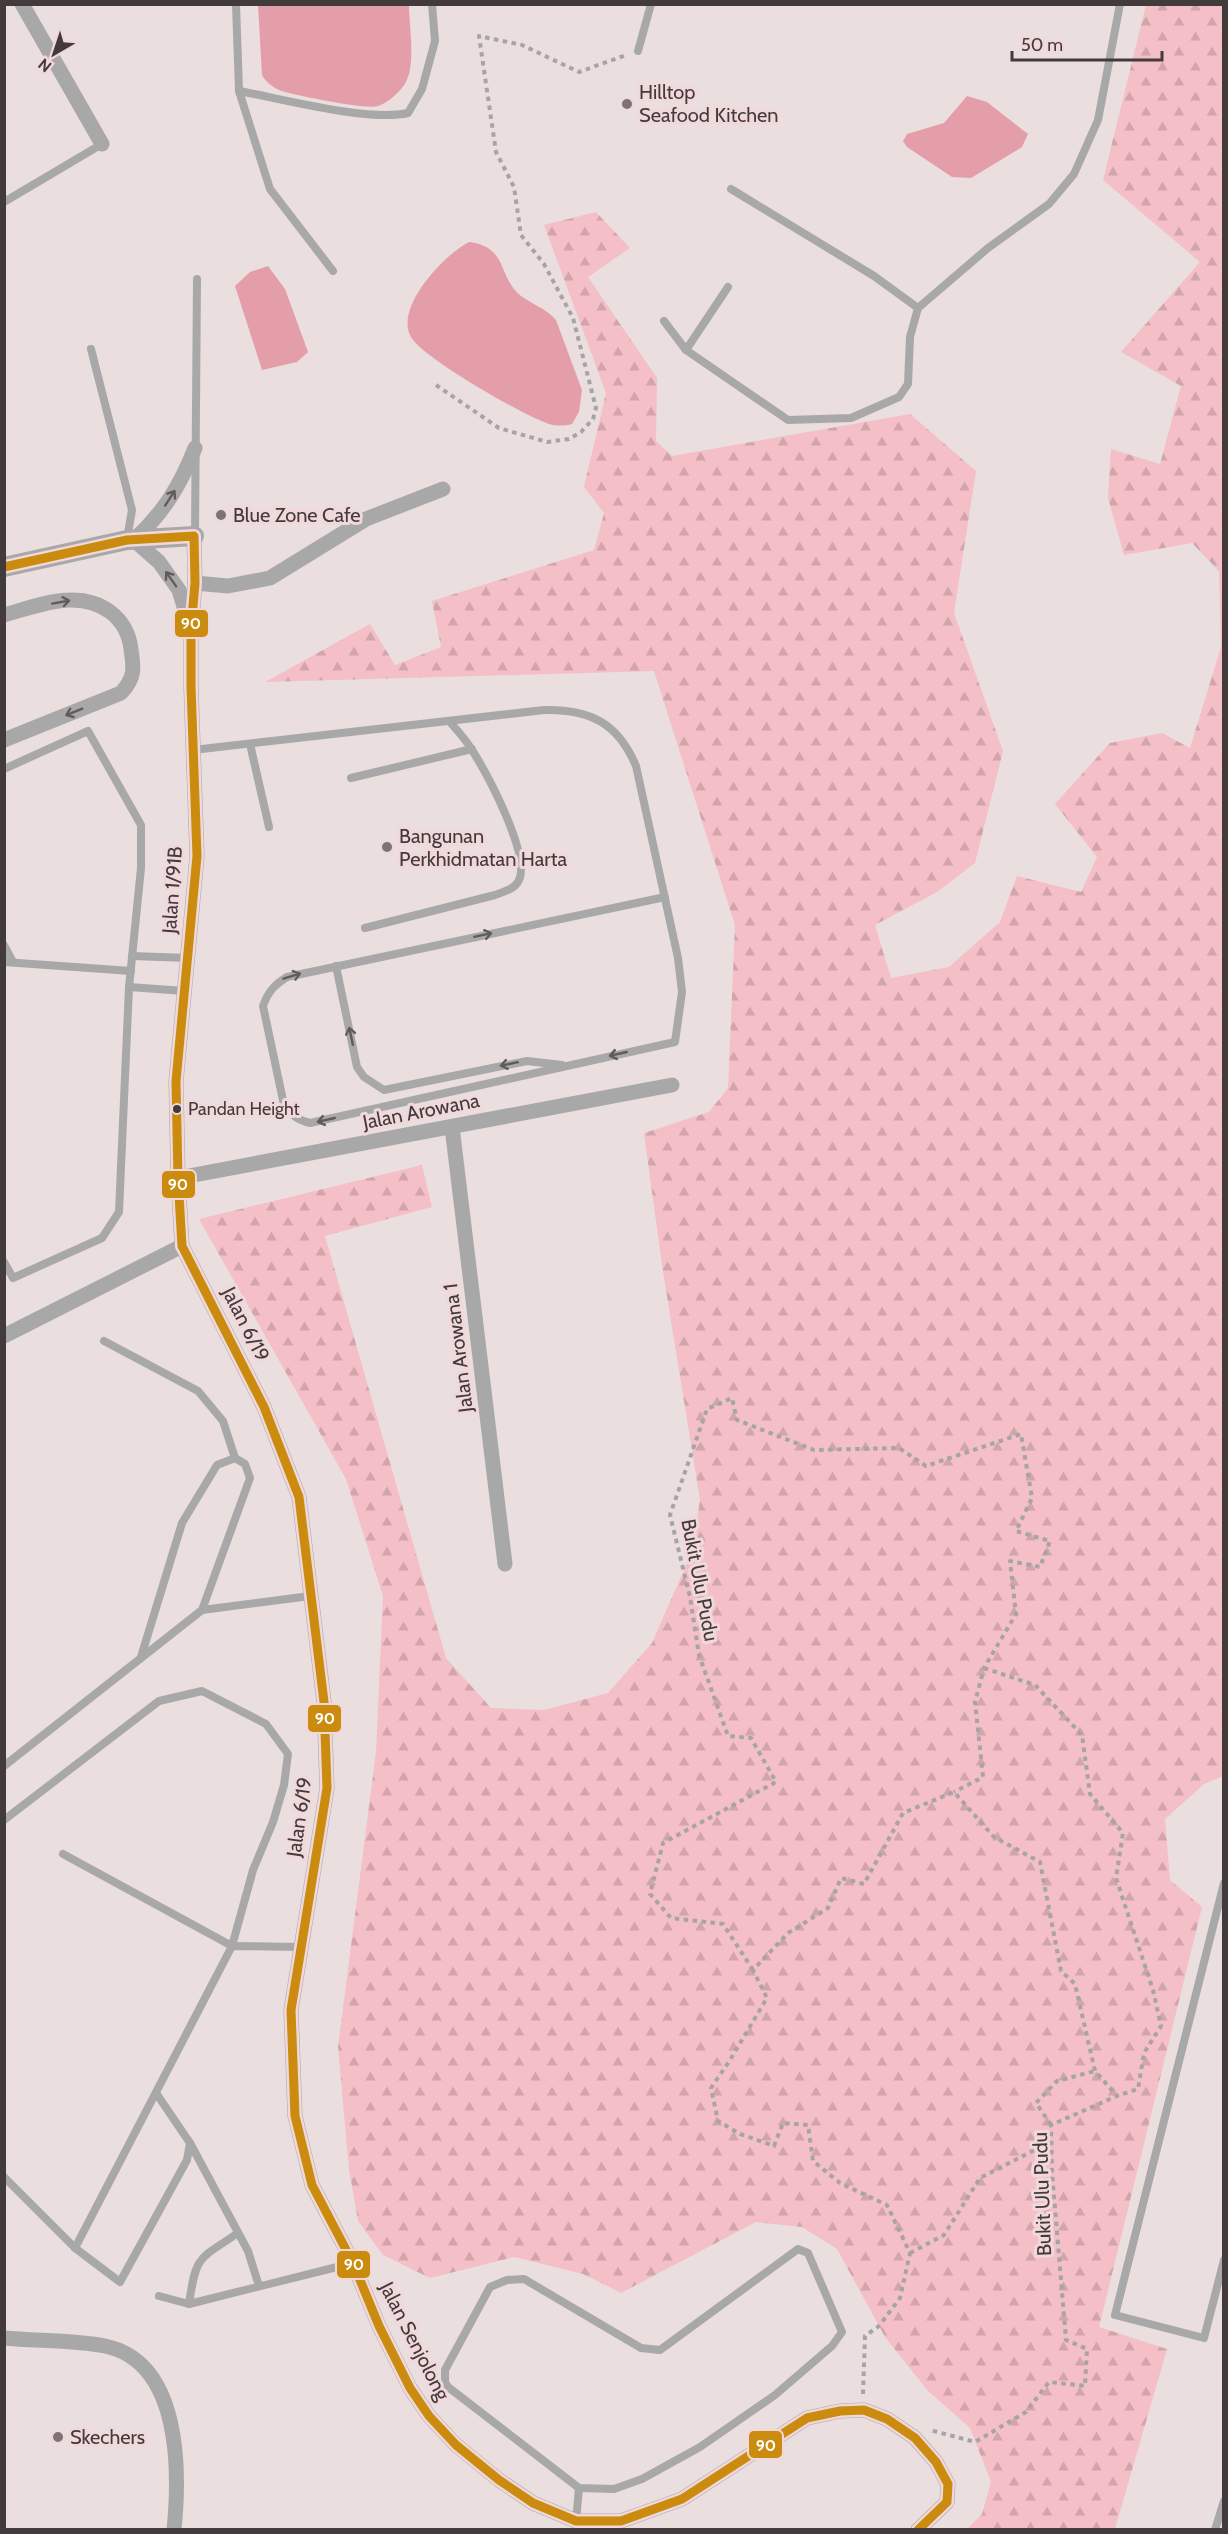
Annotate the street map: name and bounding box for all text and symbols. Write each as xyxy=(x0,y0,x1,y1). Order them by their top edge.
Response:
north arrow xyxy=(24,24,84,84)
scale bar xyxy=(1012,24,1162,62)
text: 50 m xyxy=(1021,34,1063,56)
text: N xyxy=(35,54,55,76)
place label: Hilltop Seafood Kitchen xyxy=(639,80,778,127)
marker: Hilltop Seafood Kitchen xyxy=(620,97,634,111)
one-way arrow xyxy=(165,490,177,507)
place label: Blue Zone Cafe xyxy=(233,503,361,527)
marker: Blue Zone Cafe xyxy=(214,508,228,522)
one-way arrow xyxy=(165,571,177,587)
one-way arrow xyxy=(51,596,71,607)
line badge: 90 xyxy=(174,609,209,638)
text: 90 xyxy=(181,614,201,633)
one-way arrow xyxy=(65,707,84,718)
place label: Bangunan Perkhidmatan Harta xyxy=(399,824,567,871)
marker: Bangunan Perkhidmatan Harta xyxy=(380,840,394,854)
street label: Jalan 1/91B xyxy=(157,846,187,935)
one-way arrow xyxy=(473,929,492,940)
one-way arrow xyxy=(283,970,302,981)
one-way arrow xyxy=(344,1027,356,1046)
one-way arrow xyxy=(609,1049,628,1061)
one-way arrow xyxy=(499,1059,518,1071)
street label: Jalan Arowana xyxy=(360,1088,482,1134)
place label: Pandan Height xyxy=(188,1098,300,1120)
marker: Pandan Height xyxy=(171,1103,183,1115)
one-way arrow xyxy=(316,1115,336,1126)
line badge: 90 xyxy=(161,1170,196,1199)
text: 90 xyxy=(168,1175,188,1194)
street label: Jalan 6/19 xyxy=(217,1282,275,1365)
street label: Jalan Arowana 1 xyxy=(438,1282,478,1415)
street label: Bukit Ulu Pudu xyxy=(676,1517,724,1643)
line badge: 90 xyxy=(307,1704,342,1733)
text: 90 xyxy=(315,1709,335,1728)
street label: Jalan 6/19 xyxy=(281,1776,316,1859)
street label: Bukit Ulu Pudu xyxy=(1028,2132,1056,2256)
line badge: 90 xyxy=(336,2250,371,2279)
text: 90 xyxy=(344,2255,364,2274)
street label: Jalan Senjolong xyxy=(374,2277,456,2405)
place label: Skechers xyxy=(70,2425,145,2449)
marker: Skechers xyxy=(51,2430,65,2444)
line badge: 90 xyxy=(748,2430,783,2459)
text: 90 xyxy=(756,2436,776,2455)

